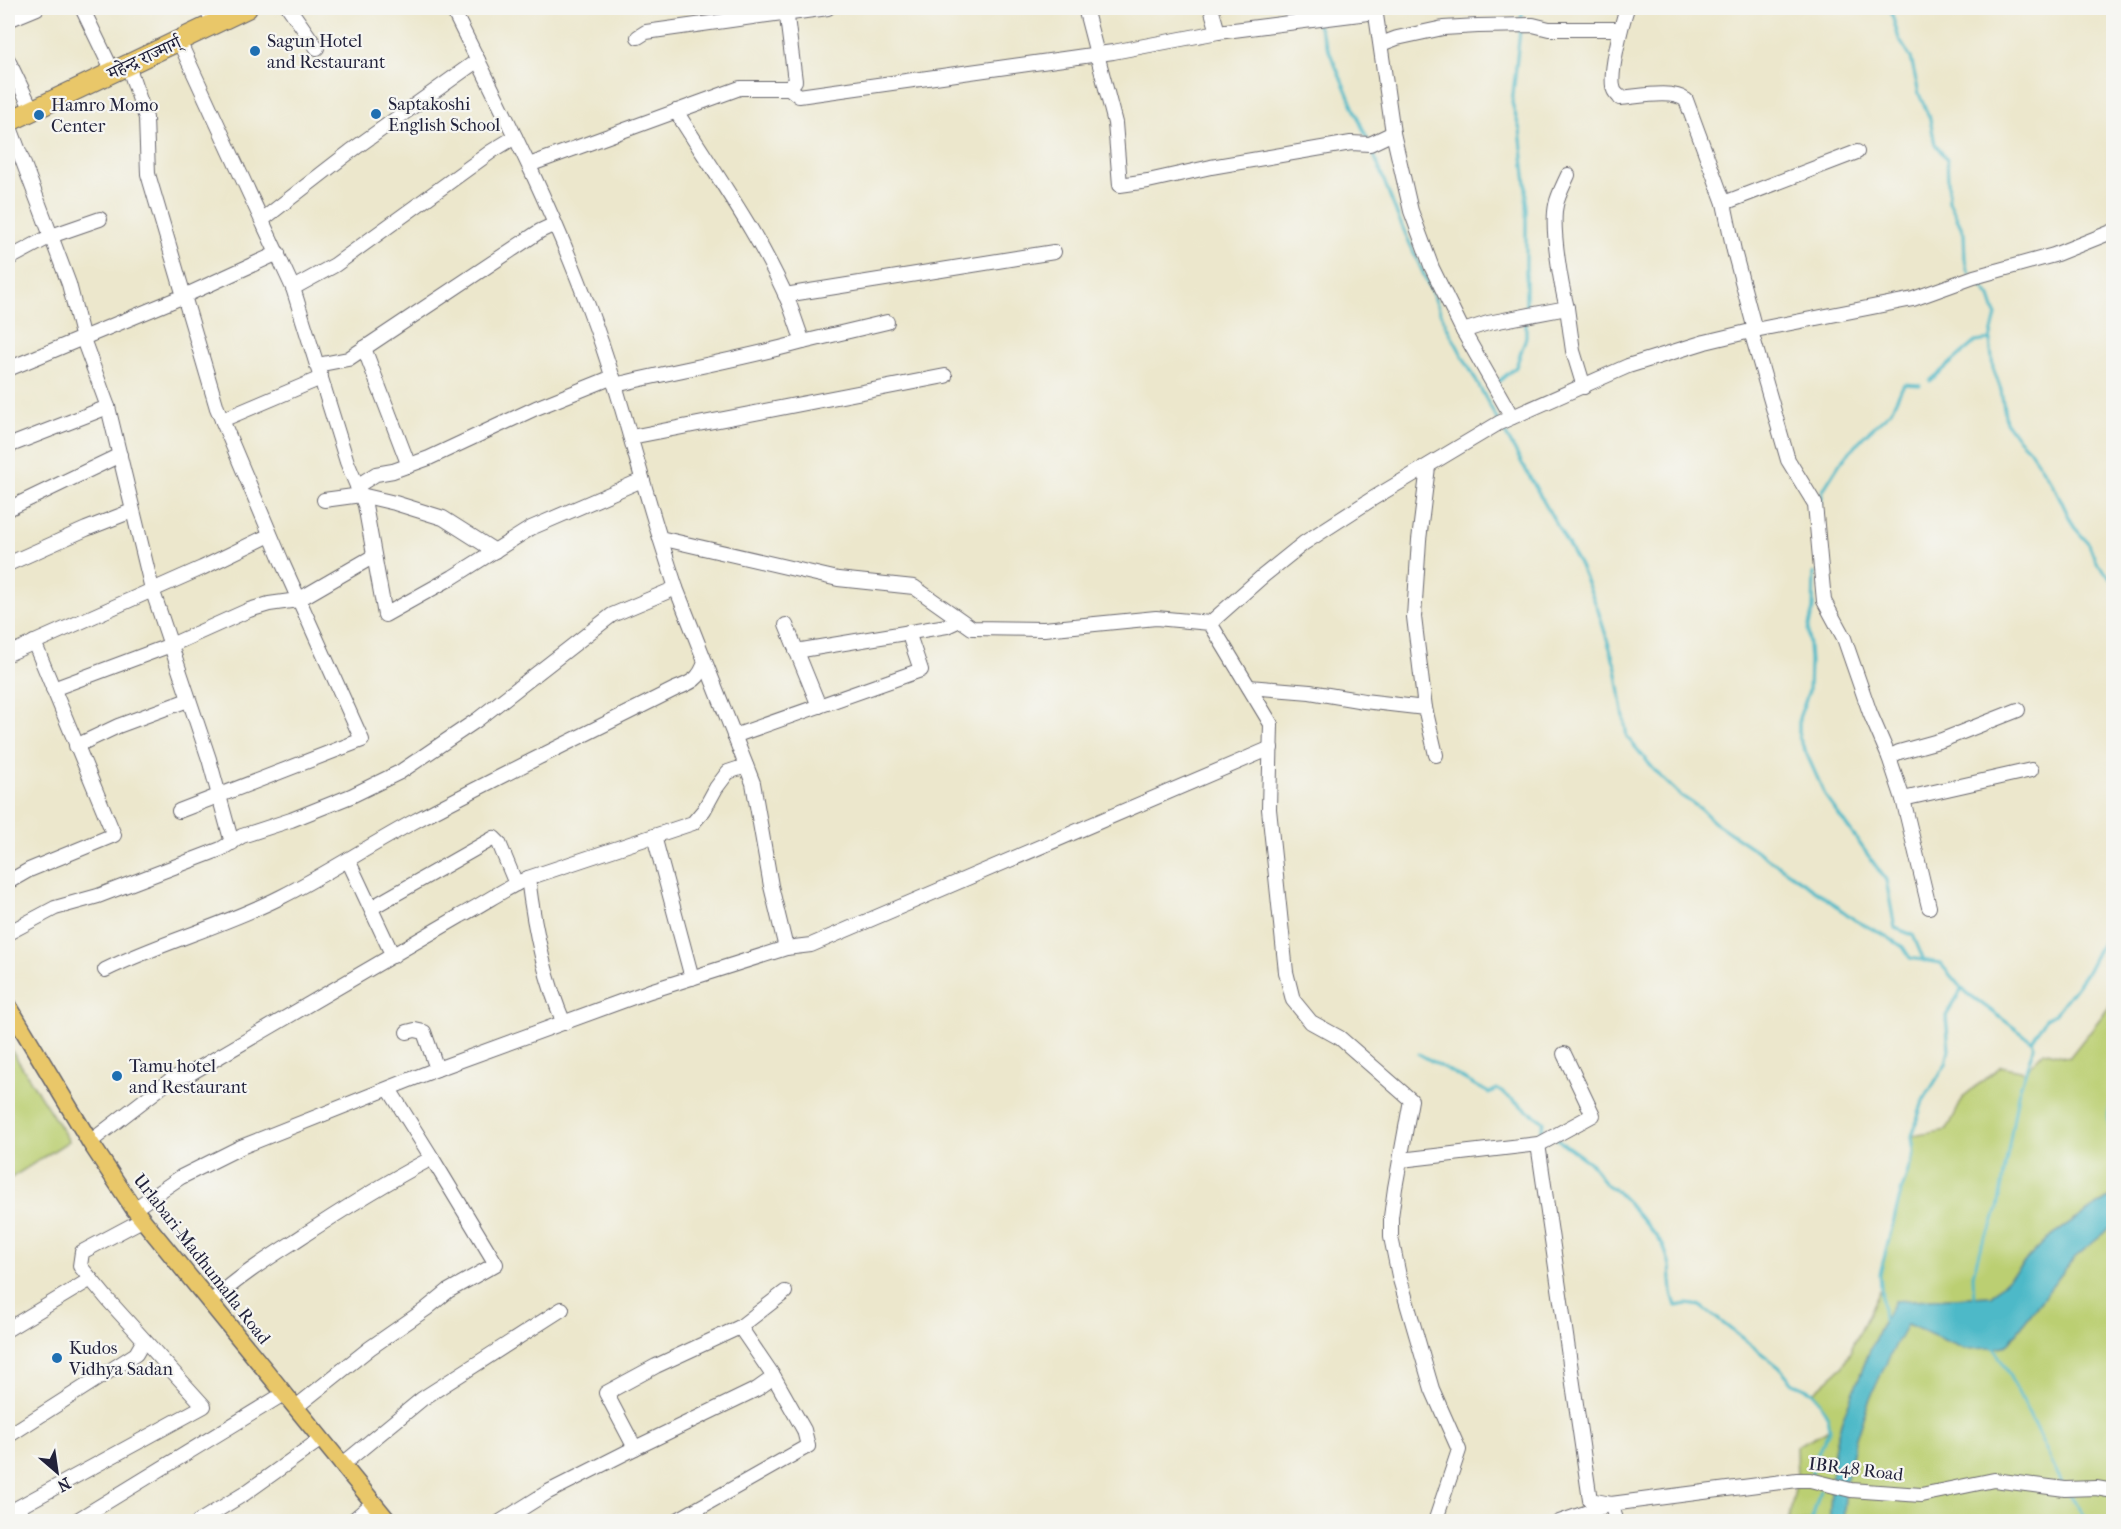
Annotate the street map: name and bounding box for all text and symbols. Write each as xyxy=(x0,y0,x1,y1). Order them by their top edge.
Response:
street label: महेन्द्र राज्मार्ग् xyxy=(103,31,187,85)
place label: Sagun Hotel and Restaurant xyxy=(267,31,386,73)
marker: Sagun Hotel and Restaurant xyxy=(248,44,262,58)
place label: Saptakoshi English School xyxy=(388,94,500,136)
place label: Hamro Momo Center xyxy=(51,95,158,137)
marker: Saptakoshi English School xyxy=(369,107,383,121)
marker: Hamro Momo Center xyxy=(32,108,46,122)
place label: Tamu hotel and Restaurant xyxy=(129,1056,248,1098)
marker: Tamu hotel and Restaurant xyxy=(110,1069,124,1083)
street label: Urlabari-Madhumalla Road xyxy=(129,1170,275,1349)
place label: Kudos Vidhya Sadan xyxy=(68,1338,173,1380)
marker: Kudos Vidhya Sadan xyxy=(50,1351,64,1365)
north arrow xyxy=(27,1442,87,1502)
street label: IBR48 Road xyxy=(1807,1453,1905,1486)
text: N xyxy=(53,1473,74,1496)

